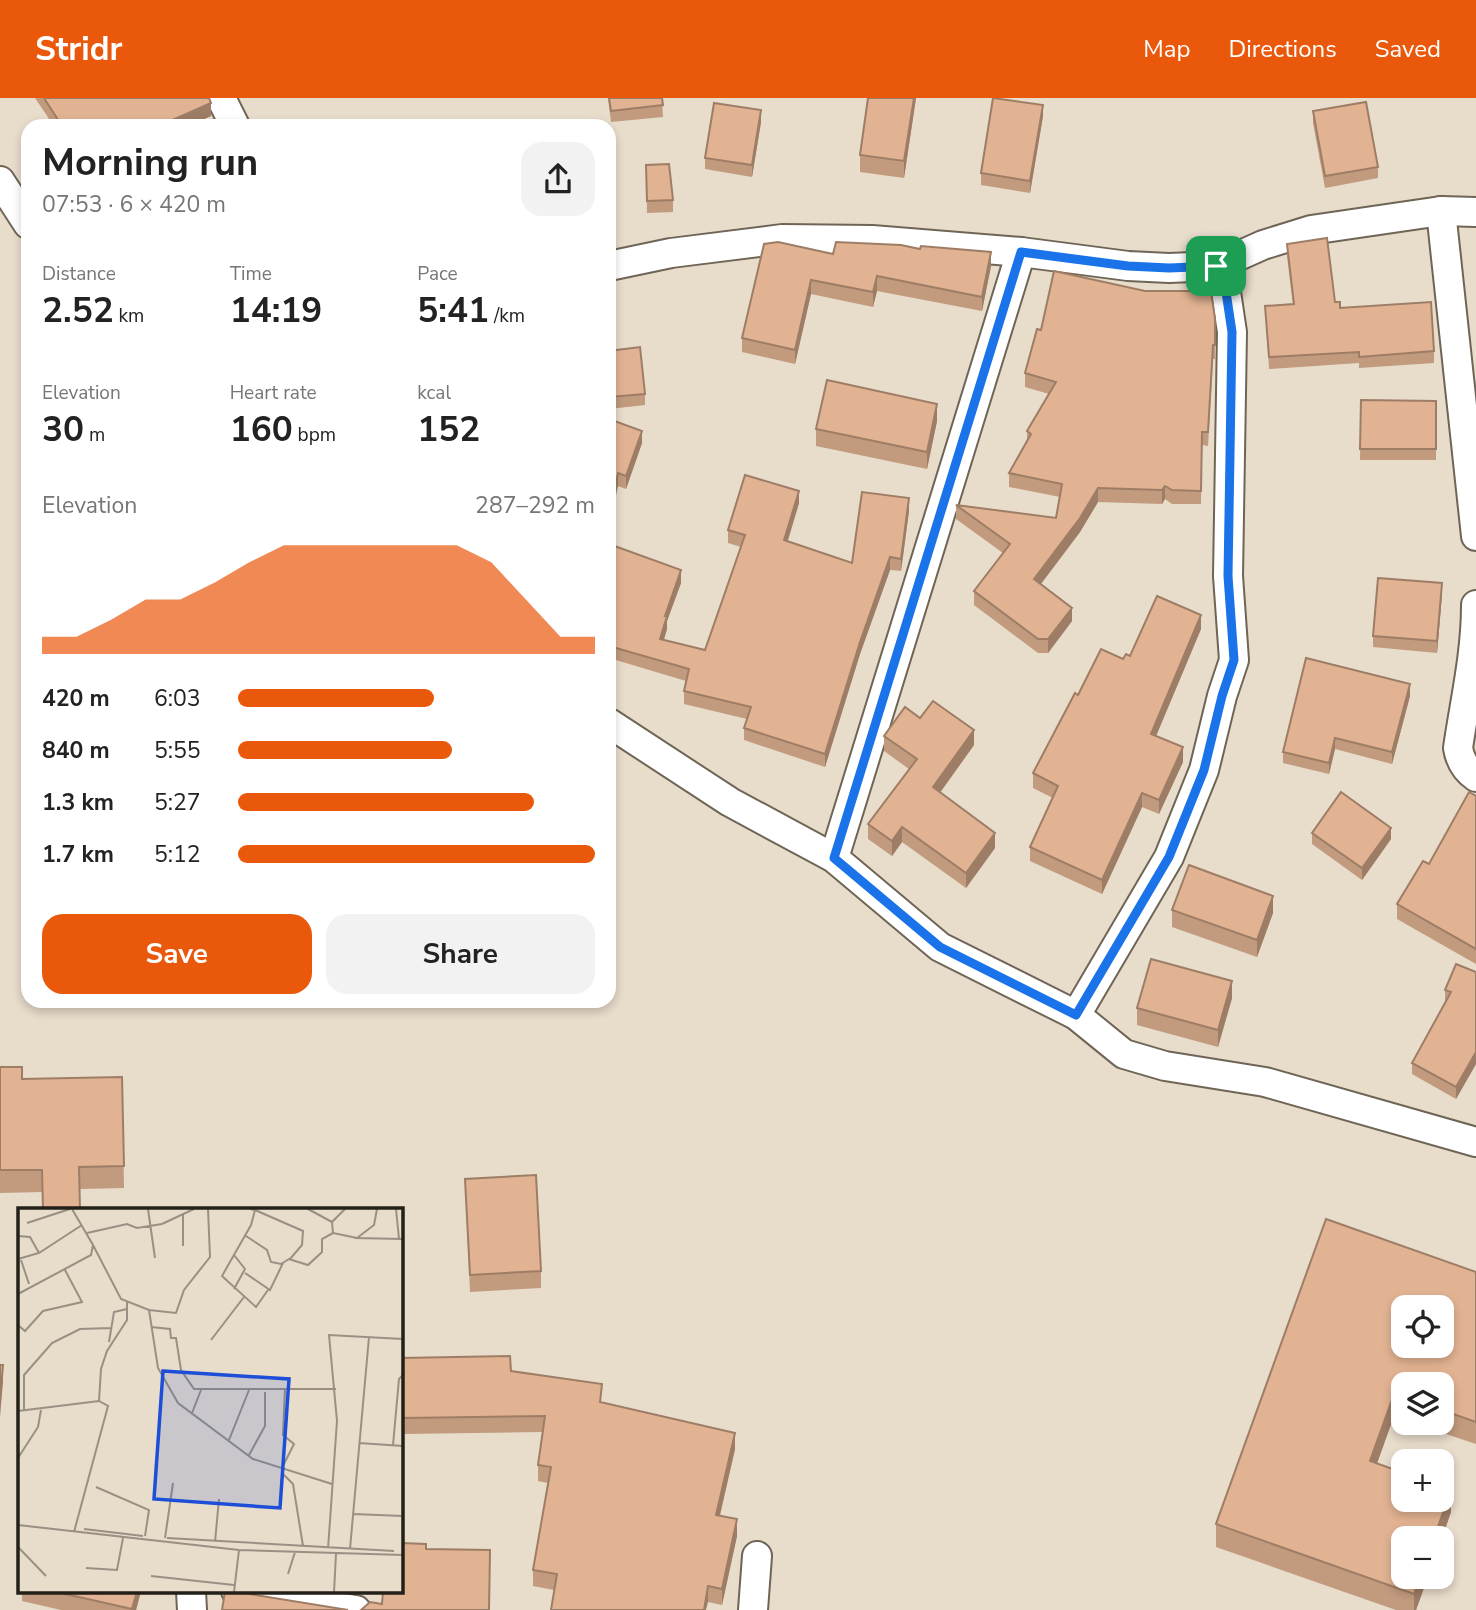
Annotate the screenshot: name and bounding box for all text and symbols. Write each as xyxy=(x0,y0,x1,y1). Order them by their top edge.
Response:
text: Stridr xyxy=(35,27,122,72)
text: Map xyxy=(1143,33,1190,65)
text: Directions xyxy=(1228,33,1337,65)
text: Saved xyxy=(1375,33,1441,65)
text: Morning run xyxy=(42,137,258,188)
button: share xyxy=(521,142,595,216)
text: 07:53 · 6 × 420 m xyxy=(42,189,226,220)
pin xyxy=(1186,236,1246,296)
icon: arrive xyxy=(1197,247,1235,285)
text: Distance xyxy=(42,261,116,287)
text: Time xyxy=(230,261,272,287)
text: Pace xyxy=(417,261,458,287)
text: 2.52 xyxy=(42,287,114,334)
text: 14:19 xyxy=(230,287,322,334)
text: 5:41 xyxy=(417,287,489,334)
text: km xyxy=(114,303,144,329)
text: /km xyxy=(489,303,525,329)
text: Elevation xyxy=(42,380,121,406)
text: Heart rate xyxy=(230,380,317,406)
text: kcal xyxy=(417,380,451,406)
text: 30 xyxy=(42,406,84,453)
text: 160 xyxy=(230,406,293,453)
text: 152 xyxy=(417,406,480,453)
text: m xyxy=(84,422,105,448)
text: bpm xyxy=(293,422,336,448)
text: Elevation xyxy=(42,490,137,521)
text: 287–292 m xyxy=(475,490,595,521)
text: 420 m xyxy=(42,683,110,714)
text: 6:03 xyxy=(154,683,201,714)
text: 840 m xyxy=(42,735,110,766)
text: 5:55 xyxy=(154,735,201,766)
text: 1.3 km xyxy=(42,787,114,818)
text: 5:27 xyxy=(154,787,201,818)
text: 1.7 km xyxy=(42,839,114,870)
text: 5:12 xyxy=(154,839,201,870)
button: Save xyxy=(42,914,312,994)
button: Share xyxy=(326,914,595,994)
inset map xyxy=(18,1208,402,1592)
map controls xyxy=(1391,1295,1454,1589)
button: locate xyxy=(1391,1295,1454,1358)
button: layers xyxy=(1391,1372,1454,1435)
button: + xyxy=(1391,1449,1454,1512)
button: − xyxy=(1391,1526,1454,1589)

